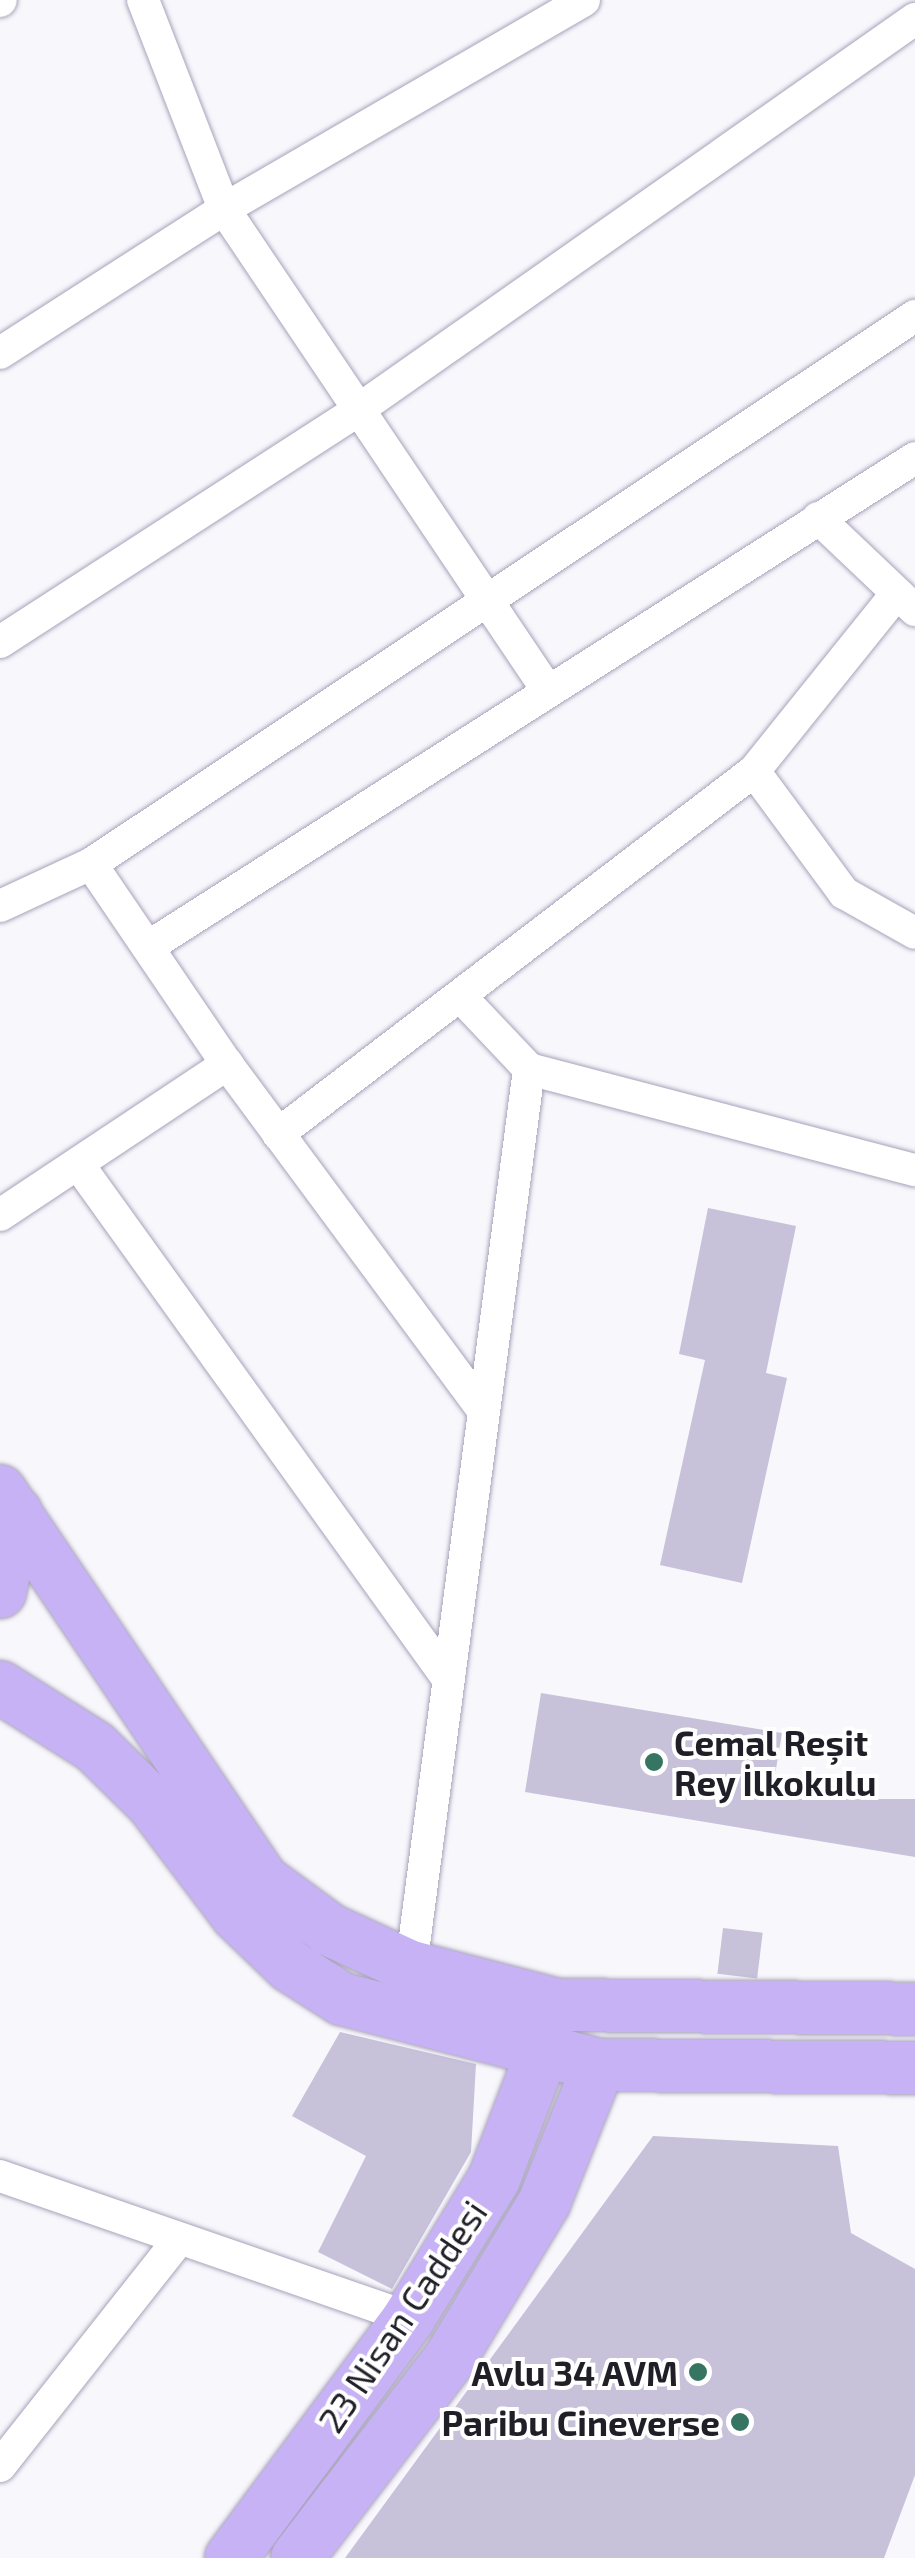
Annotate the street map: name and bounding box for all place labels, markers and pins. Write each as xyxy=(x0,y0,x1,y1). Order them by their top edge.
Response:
place label: Cemal Reşit Rey İlkokulu xyxy=(674,1721,877,1803)
marker: Cemal Reşit Rey İlkokulu xyxy=(643,1751,665,1773)
place label: Avlu 34 AVM xyxy=(471,2351,678,2393)
marker: Avlu 34 AVM xyxy=(687,2361,709,2383)
place label: Paribu Cineverse xyxy=(442,2401,720,2443)
marker: Paribu Cineverse xyxy=(729,2411,751,2433)

